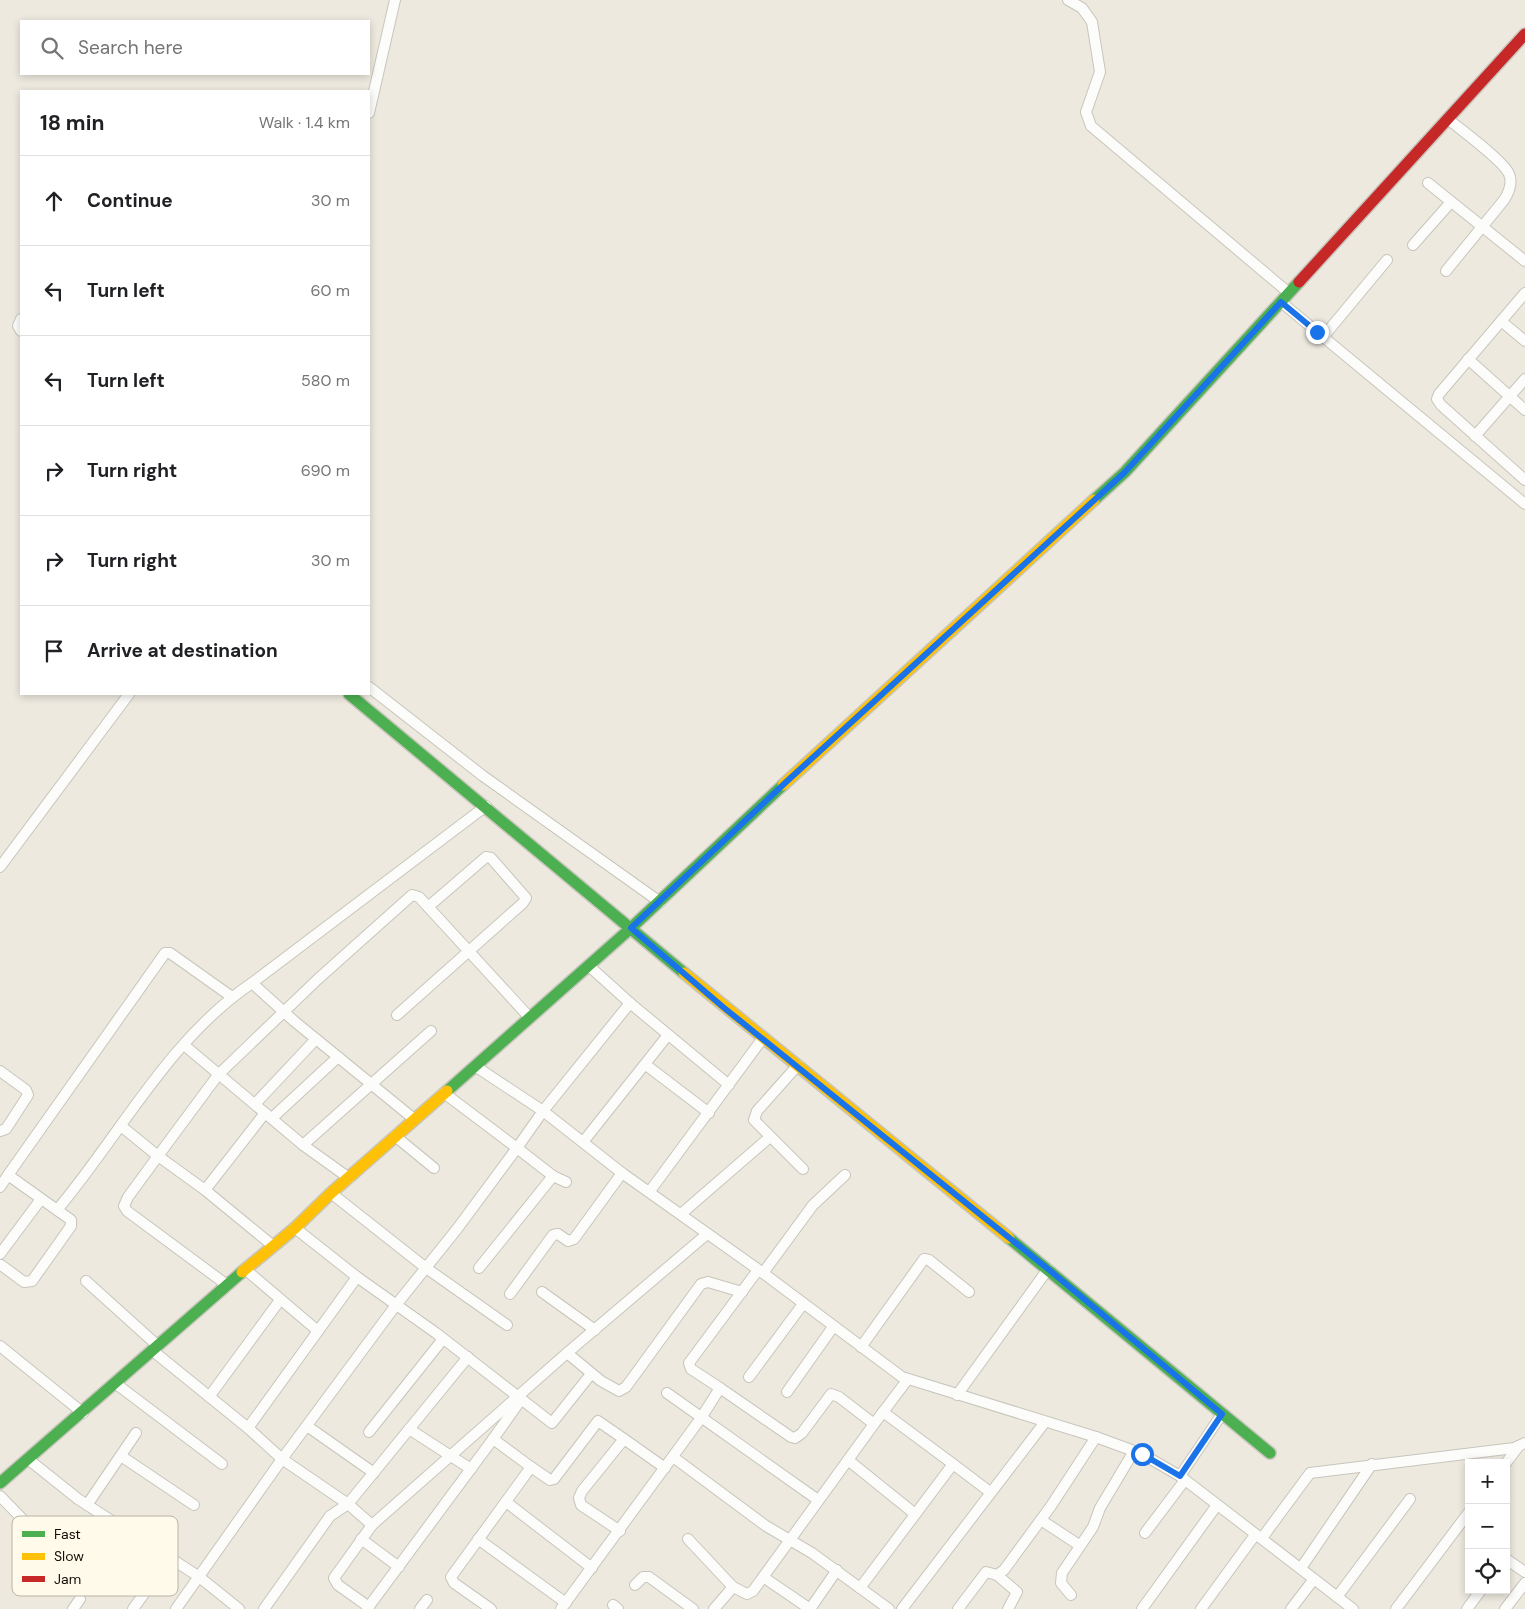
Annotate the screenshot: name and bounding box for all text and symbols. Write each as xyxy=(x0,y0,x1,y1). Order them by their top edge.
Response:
search box xyxy=(20,20,370,75)
icon: search xyxy=(38,34,66,62)
text: Search here xyxy=(78,35,183,60)
text: 18 min xyxy=(40,109,104,137)
text: Walk · 1.4 km xyxy=(259,112,350,133)
icon: ahead xyxy=(40,187,68,215)
text: Continue xyxy=(87,188,173,213)
text: 30 m xyxy=(311,190,350,211)
icon: left xyxy=(40,277,68,305)
text: Turn left xyxy=(87,278,165,303)
text: 60 m xyxy=(310,280,350,301)
route end xyxy=(1306,321,1329,344)
icon: left xyxy=(40,367,68,395)
text: Turn left xyxy=(87,368,165,393)
text: 580 m xyxy=(301,370,350,391)
icon: right xyxy=(40,457,68,485)
text: Turn right xyxy=(87,458,177,483)
text: 690 m xyxy=(301,460,350,481)
icon: right xyxy=(40,547,68,575)
text: Turn right xyxy=(87,548,177,573)
text: 30 m xyxy=(311,550,350,571)
icon: arrive xyxy=(40,637,68,665)
text: Arrive at destination xyxy=(87,638,278,663)
route start xyxy=(1131,1443,1154,1466)
map controls xyxy=(1465,1459,1510,1594)
button: + xyxy=(1465,1459,1510,1504)
button: − xyxy=(1465,1504,1510,1549)
legend xyxy=(12,1516,178,1596)
text: Fast xyxy=(54,1525,81,1543)
text: Slow xyxy=(54,1547,84,1565)
button: locate xyxy=(1465,1549,1510,1594)
text: Jam xyxy=(54,1570,81,1588)

